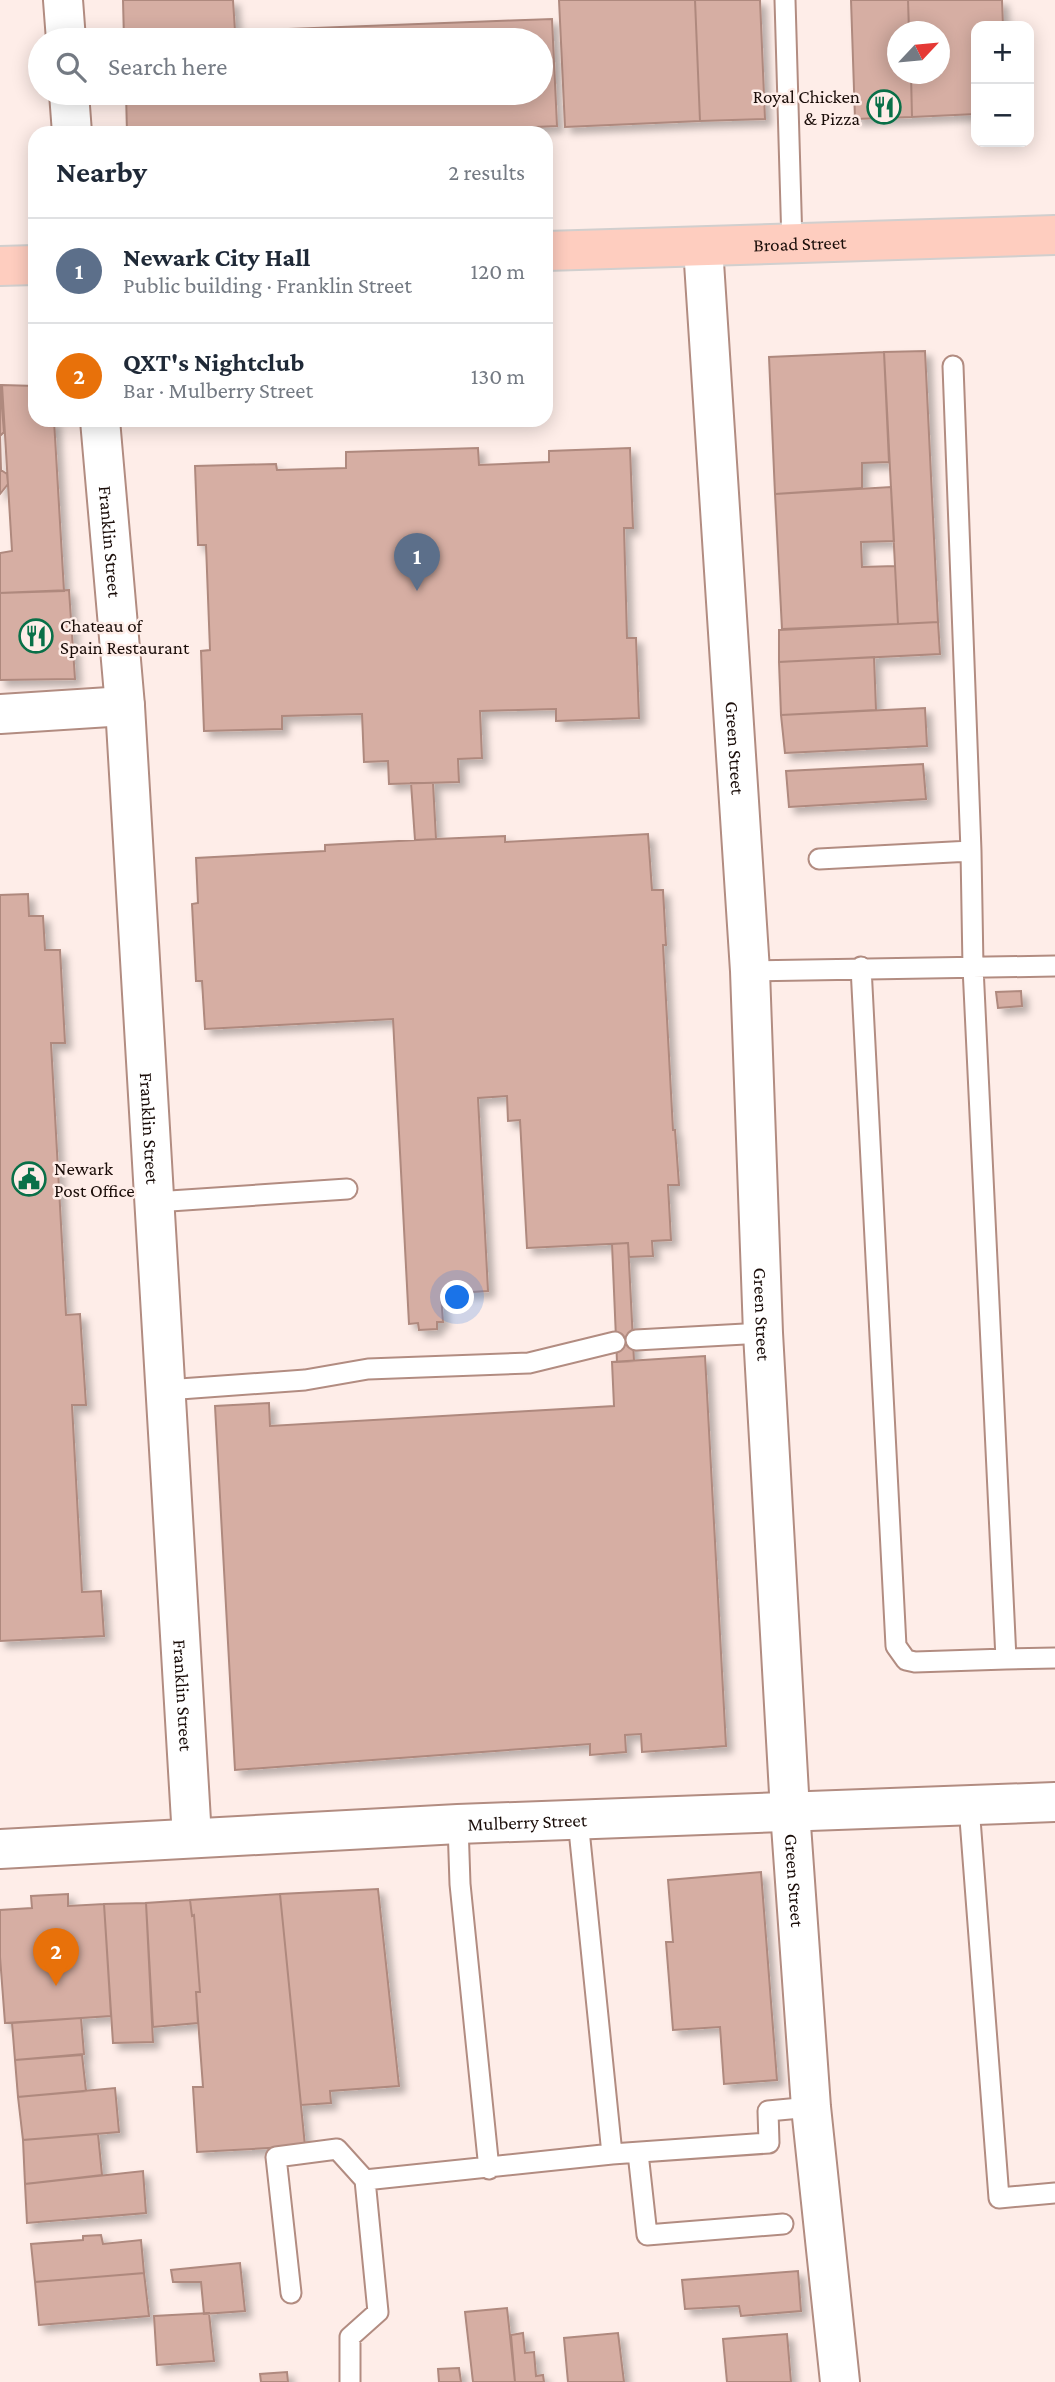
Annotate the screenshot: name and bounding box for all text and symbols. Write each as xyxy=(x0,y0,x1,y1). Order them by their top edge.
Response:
north arrow xyxy=(887,21,950,84)
map controls xyxy=(971,21,1034,147)
button: + xyxy=(971,21,1034,84)
search box xyxy=(28,28,553,105)
icon: search xyxy=(52,48,90,86)
text: Search here xyxy=(108,52,227,81)
button: − xyxy=(971,84,1034,147)
place label: Royal Chicken & Pizza xyxy=(753,86,860,129)
restaurant icon: Royal Chicken & Pizza xyxy=(865,88,903,126)
text: Nearby xyxy=(56,155,147,188)
text: 2 results xyxy=(448,159,525,185)
street label: Broad Street xyxy=(753,231,847,255)
text: Newark City Hall xyxy=(123,243,310,272)
text: 1 xyxy=(75,258,83,284)
text: 120 m xyxy=(471,258,525,284)
text: Public building · Franklin Street xyxy=(123,272,412,298)
text: QXT's Nightclub xyxy=(123,348,304,377)
text: 2 xyxy=(73,363,85,389)
text: 130 m xyxy=(471,363,525,389)
text: Bar · Mulberry Street xyxy=(123,377,313,403)
street label: Franklin Street xyxy=(95,485,126,599)
pin: 1 xyxy=(394,533,440,591)
place label: Chateau of Spain Restaurant xyxy=(60,615,190,658)
restaurant icon: Chateau of Spain Restaurant xyxy=(17,617,55,655)
street label: Green Street xyxy=(722,701,749,796)
street label: Franklin Street xyxy=(136,1072,164,1185)
place label: Newark Post Office xyxy=(54,1158,135,1201)
public building icon: Newark Post Office xyxy=(10,1160,48,1198)
street label: Green Street xyxy=(750,1267,775,1362)
your location xyxy=(440,1280,474,1314)
street label: Franklin Street xyxy=(170,1639,197,1752)
street label: Mulberry Street xyxy=(467,1809,588,1834)
street label: Green Street xyxy=(781,1833,809,1928)
pin: 2 xyxy=(33,1928,79,1986)

